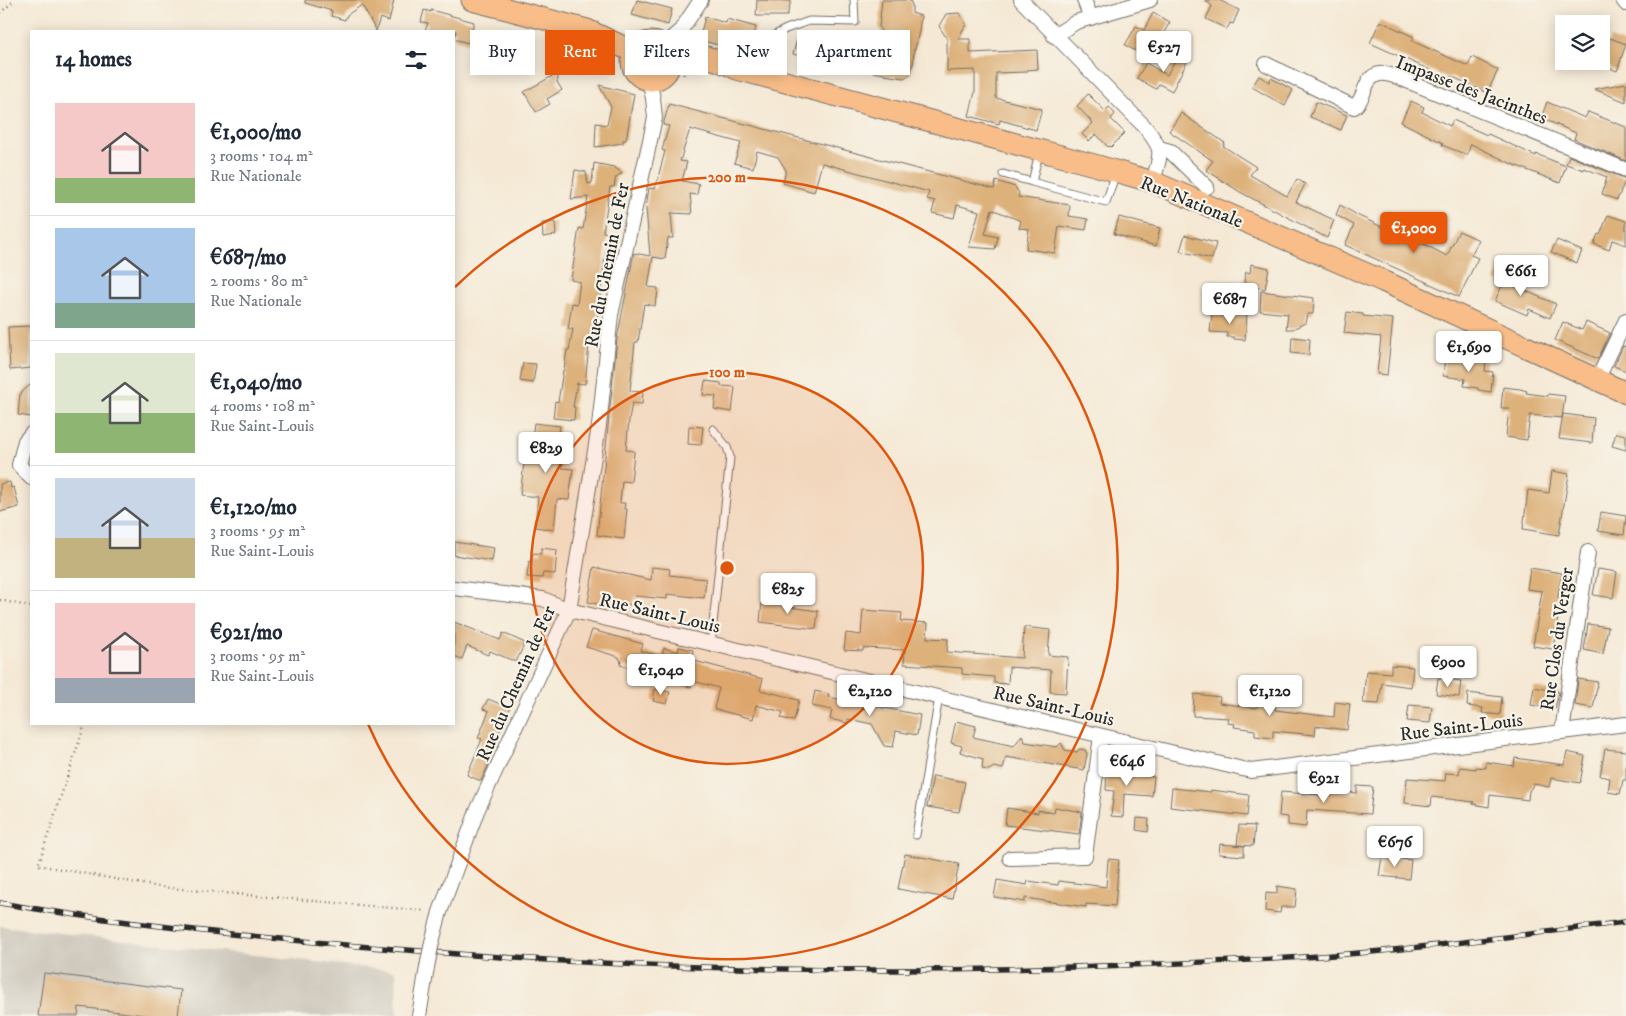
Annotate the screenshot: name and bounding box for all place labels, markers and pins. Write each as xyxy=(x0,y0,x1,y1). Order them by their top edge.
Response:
pin: €527 xyxy=(1134,30,1194,73)
pin: €1,000 xyxy=(1373,212,1455,254)
pin: €661 xyxy=(1491,254,1551,297)
pin: €687 xyxy=(1200,282,1260,325)
pin: €1,690 xyxy=(1428,330,1510,373)
pin: €829 xyxy=(516,432,576,474)
centre of rings xyxy=(718,559,736,577)
pin: €825 xyxy=(758,572,818,615)
pin: €900 xyxy=(1418,646,1478,688)
pin: €1,040 xyxy=(620,654,702,696)
pin: €2,120 xyxy=(829,674,911,717)
pin: €1,120 xyxy=(1229,674,1311,717)
pin: €646 xyxy=(1097,744,1157,787)
pin: €921 xyxy=(1294,762,1354,804)
pin: €676 xyxy=(1365,826,1425,868)

